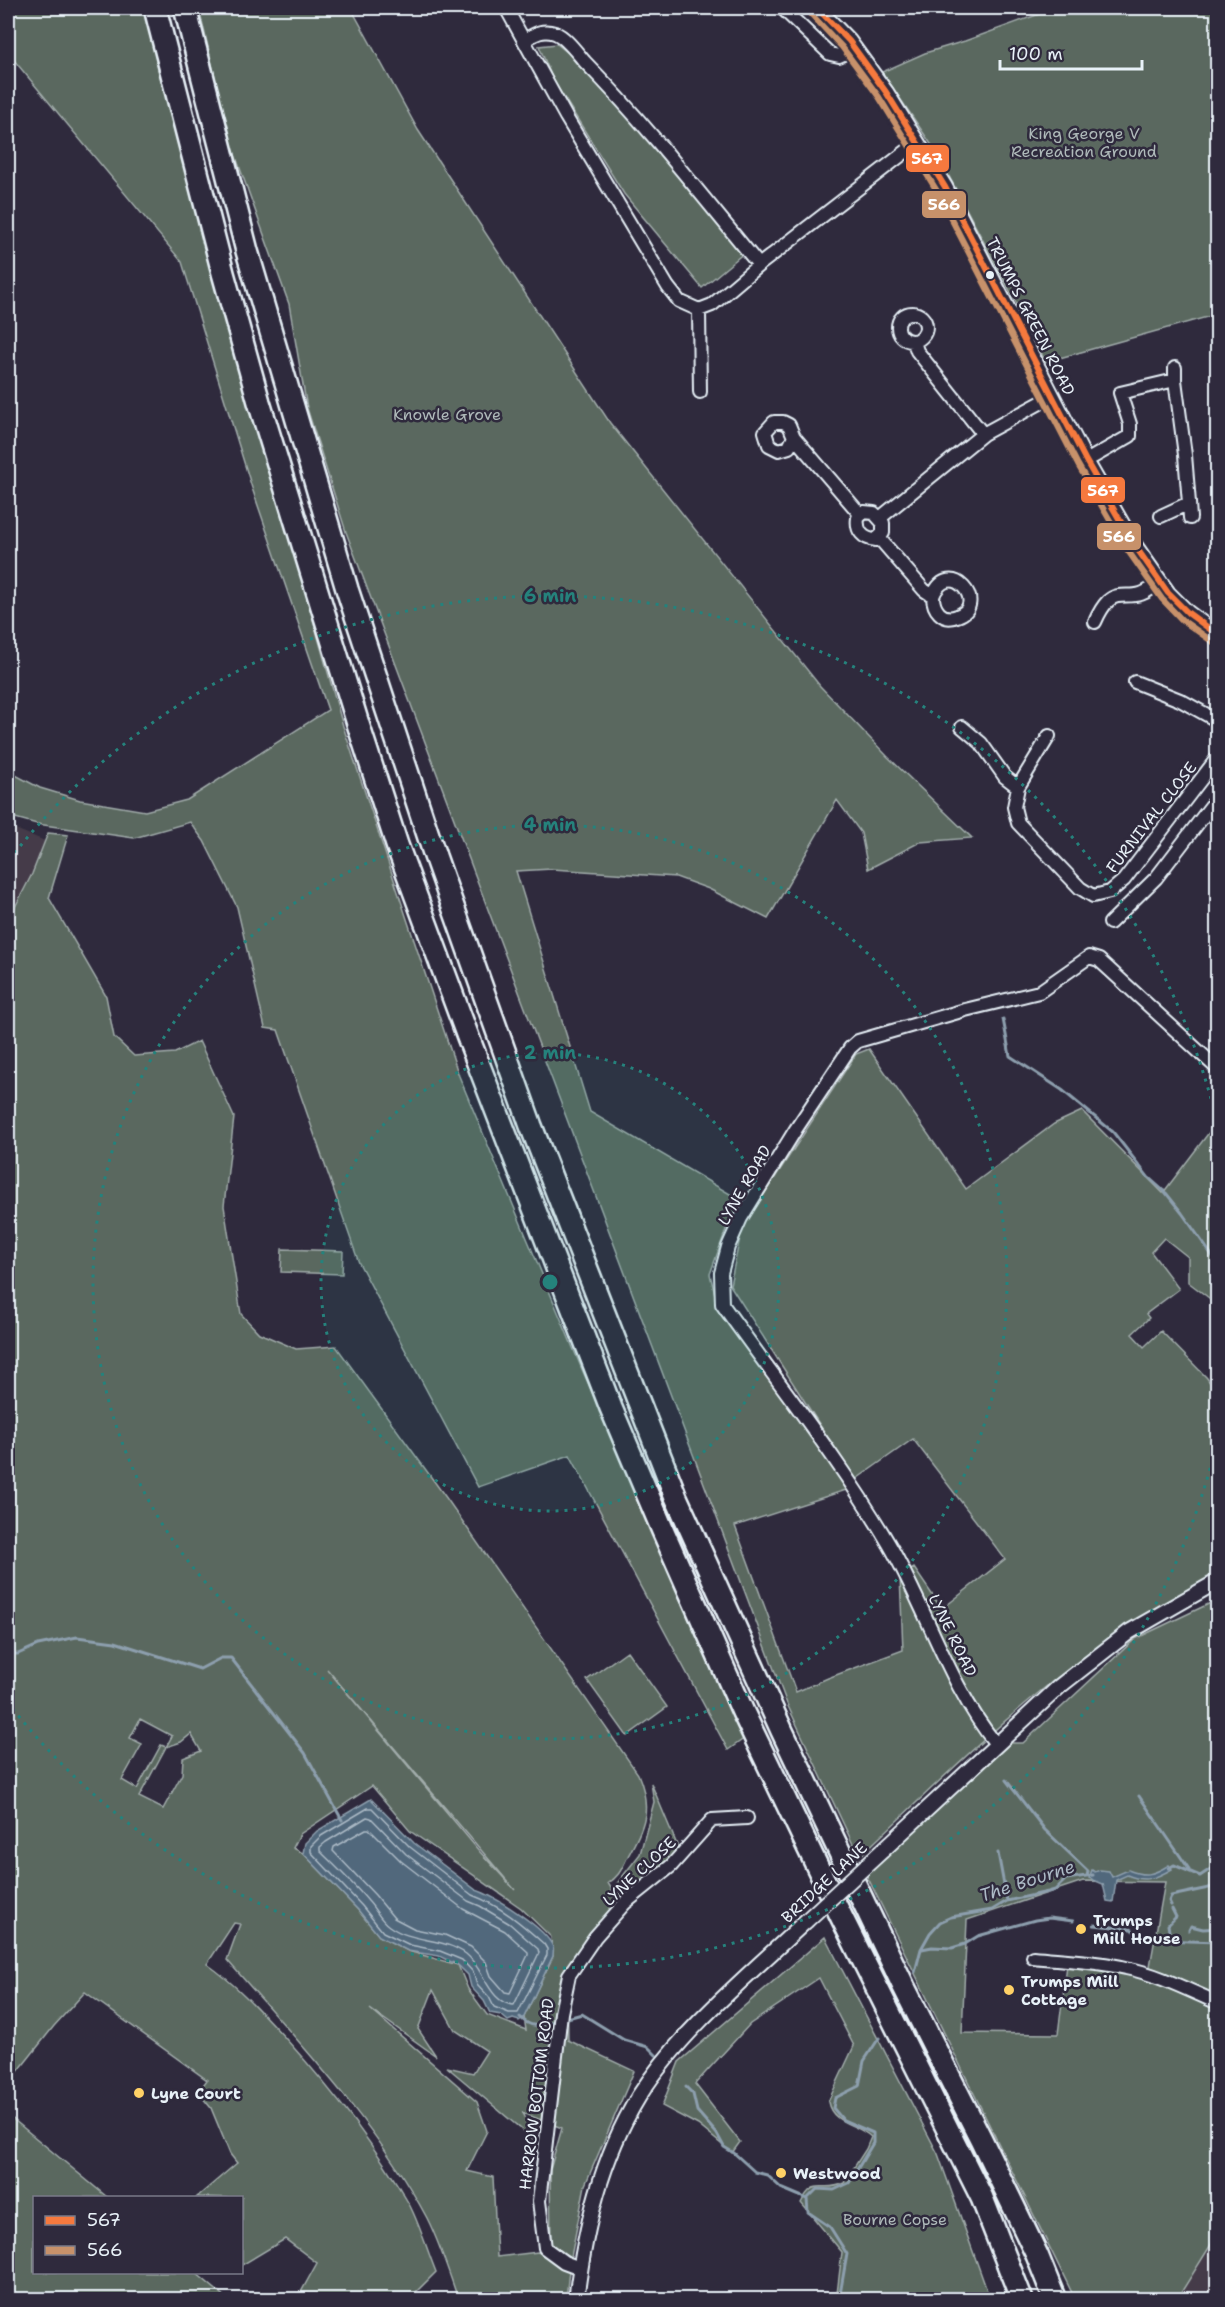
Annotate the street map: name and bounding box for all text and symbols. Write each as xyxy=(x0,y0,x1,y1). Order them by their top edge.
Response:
scale bar xyxy=(1000,33,1142,71)
text: 100 m xyxy=(1009,42,1063,66)
park label: King George V Recreation Ground xyxy=(1011,123,1157,162)
line badge: 567 xyxy=(905,144,950,173)
text: 567 xyxy=(911,148,943,169)
line badge: 566 xyxy=(921,190,967,219)
text: 566 xyxy=(928,194,960,215)
street label: TRUMPS GREEN ROAD xyxy=(982,234,1080,399)
unlabelled marker xyxy=(984,269,996,281)
park label: Knowle Grove xyxy=(393,404,501,425)
line badge: 567 xyxy=(1080,476,1126,504)
text: 567 xyxy=(1087,480,1119,501)
line badge: 566 xyxy=(1096,522,1142,551)
text: 566 xyxy=(1103,526,1135,547)
text: 6 min xyxy=(524,584,576,608)
street label: FURNIVAL CLOSE xyxy=(1101,757,1201,877)
text: 4 min xyxy=(524,813,576,837)
text: 2 min xyxy=(524,1041,576,1065)
street label: LYNE ROAD xyxy=(713,1141,776,1229)
centre of rings xyxy=(540,1272,560,1292)
street label: LYNE ROAD xyxy=(924,1591,982,1680)
street label: LYNE CLOSE xyxy=(598,1832,680,1911)
street label: BRIDGE LANE xyxy=(777,1837,872,1928)
water label: The Bourne xyxy=(976,1854,1078,1908)
place label: Trumps Mill House xyxy=(1093,1910,1181,1949)
marker: Trumps Mill House xyxy=(1074,1922,1088,1936)
place label: Trumps Mill Cottage xyxy=(1021,1971,1119,2010)
marker: Trumps Mill Cottage xyxy=(1002,1983,1016,1997)
street label: HARROW BOTTOM ROAD xyxy=(514,1997,559,2191)
place label: Lyne Court xyxy=(151,2083,241,2104)
marker: Lyne Court xyxy=(132,2086,146,2100)
place label: Westwood xyxy=(793,2163,881,2184)
marker: Westwood xyxy=(774,2166,788,2180)
legend xyxy=(33,2196,243,2274)
text: 567 xyxy=(87,2208,121,2232)
park label: Bourne Copse xyxy=(843,2209,947,2230)
text: 566 xyxy=(87,2238,122,2262)

